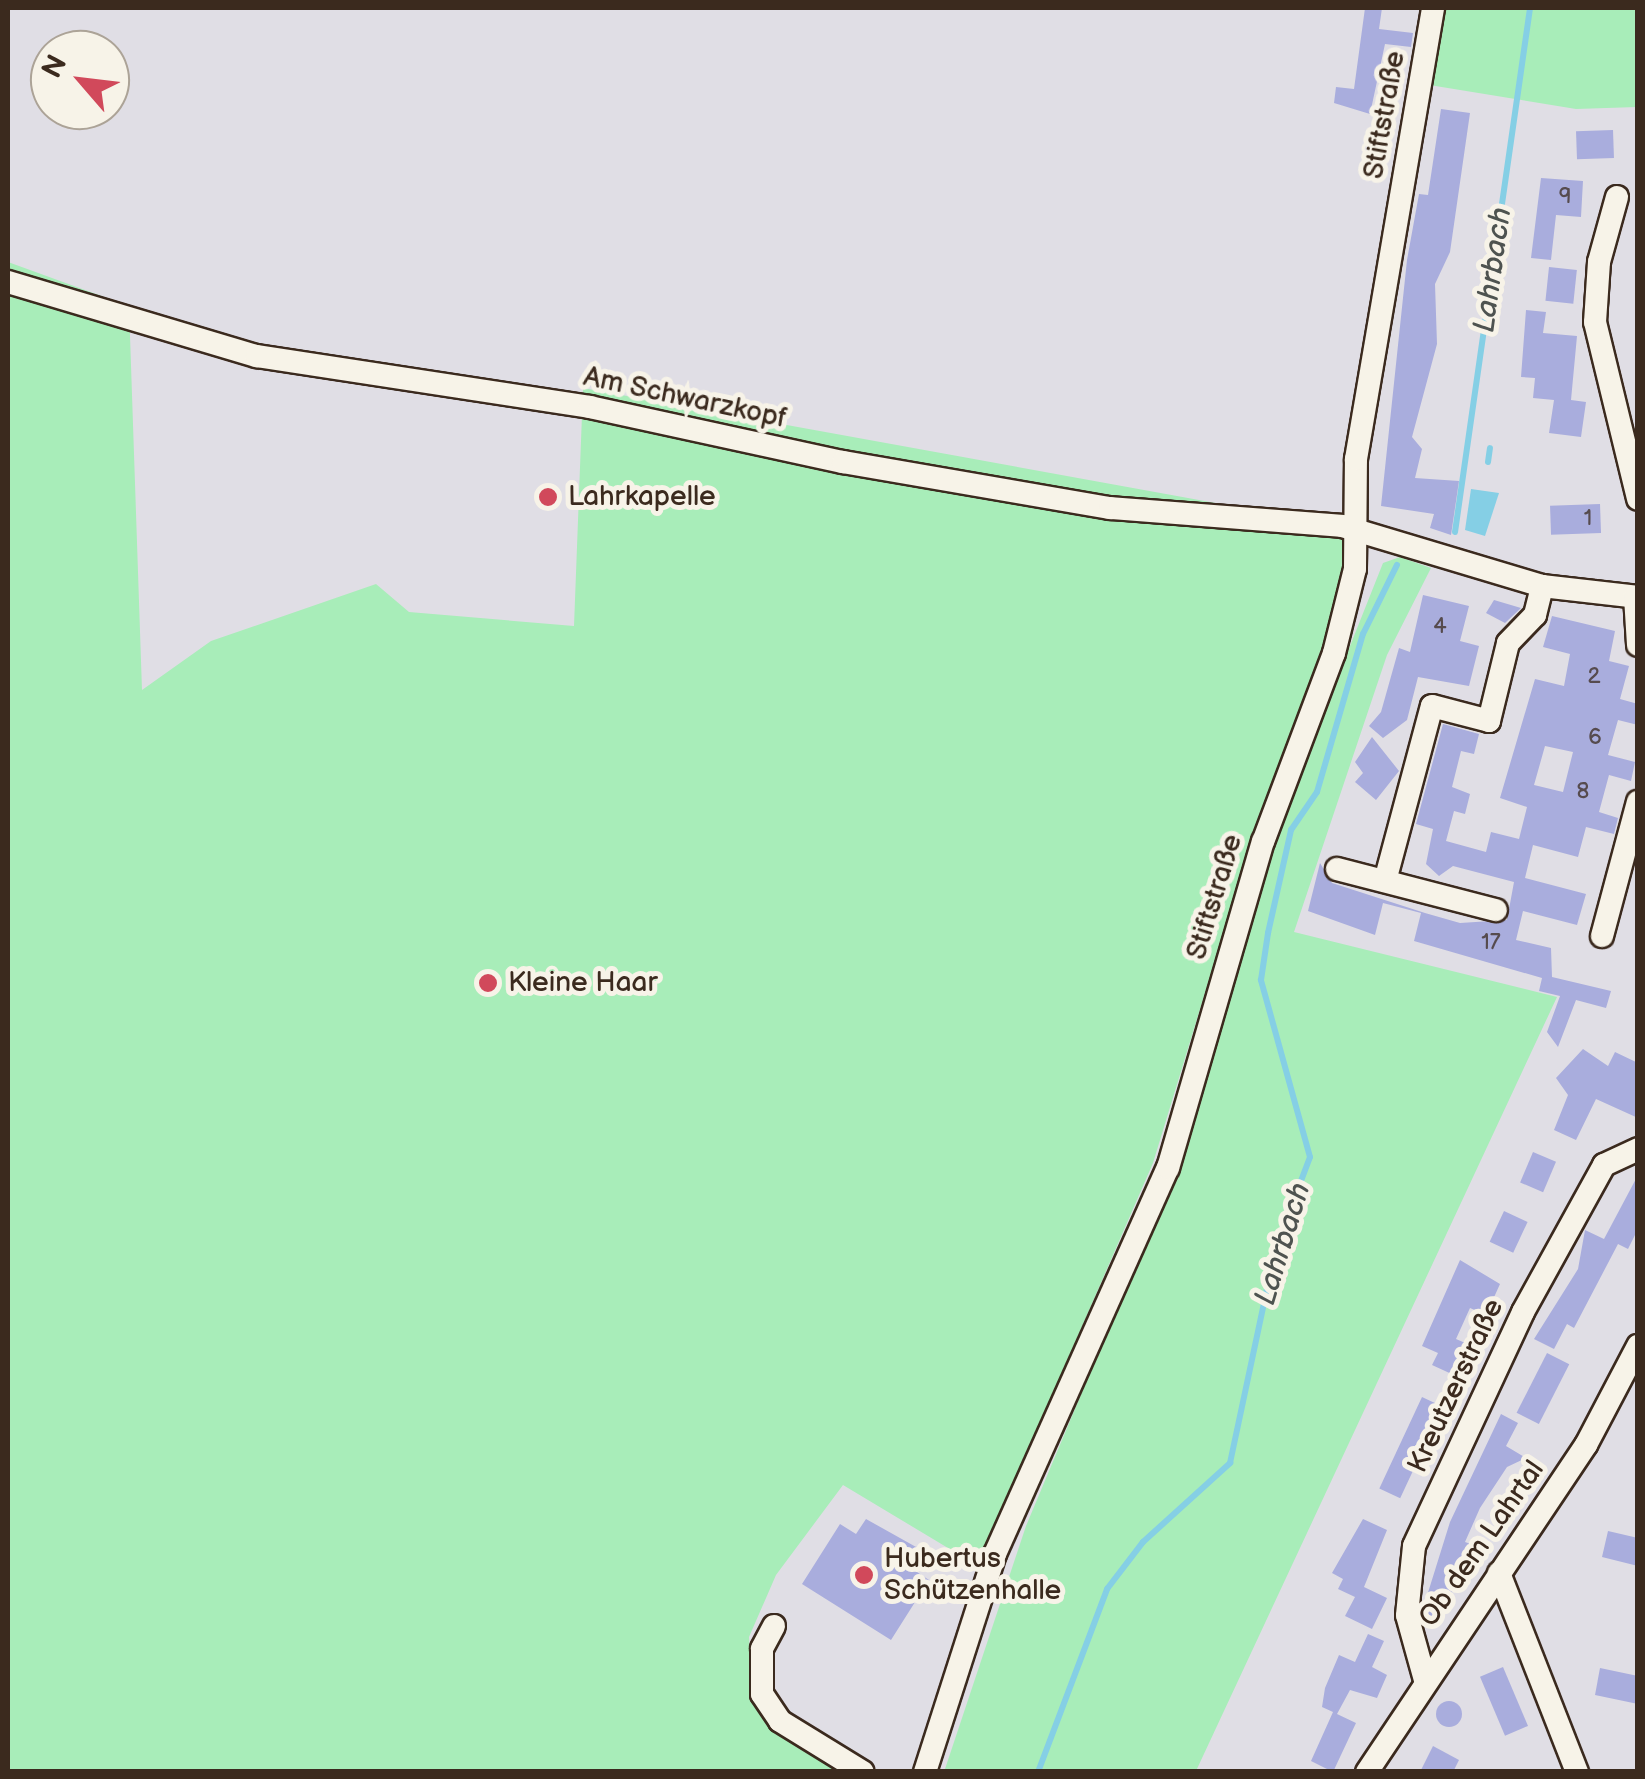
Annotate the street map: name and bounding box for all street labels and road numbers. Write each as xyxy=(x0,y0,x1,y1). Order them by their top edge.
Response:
street label: Stiftstraße xyxy=(1357,48,1413,182)
street label: Am Schwarzkopf xyxy=(580,360,790,436)
street label: Stiftstraße xyxy=(1180,830,1250,964)
street label: Kreutzerstraße xyxy=(1401,1294,1511,1478)
street label: Ob dem Lahrtal xyxy=(1412,1455,1552,1633)

